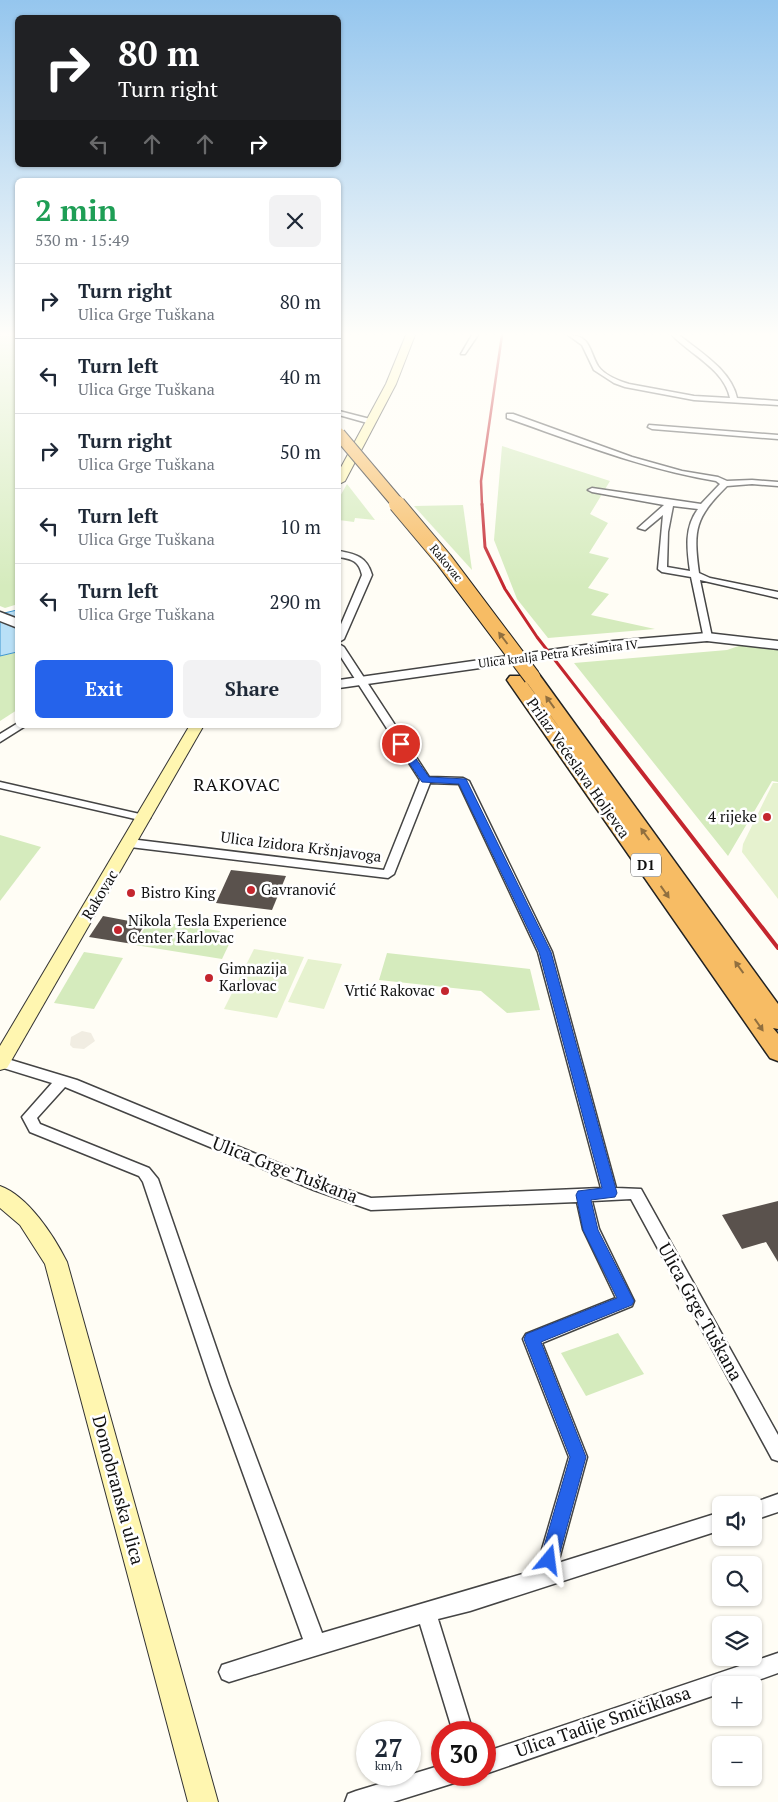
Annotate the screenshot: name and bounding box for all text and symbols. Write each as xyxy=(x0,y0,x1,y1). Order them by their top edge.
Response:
text: 80 m xyxy=(118,30,199,76)
icon: right xyxy=(35,35,100,100)
text: Turn right xyxy=(118,74,218,103)
icon: left xyxy=(85,130,113,158)
icon: ahead xyxy=(138,130,166,158)
icon: ahead xyxy=(191,130,219,158)
icon: right xyxy=(244,130,272,158)
text: 2 min xyxy=(35,190,117,230)
button: close xyxy=(269,195,321,247)
text: 530 m · 15:49 xyxy=(35,229,129,251)
text: Turn right xyxy=(78,278,172,303)
icon: right xyxy=(35,287,63,315)
text: 80 m xyxy=(280,289,321,314)
text: Ulica Grge Tuškana xyxy=(78,303,215,325)
text: Turn left xyxy=(78,353,159,378)
icon: left xyxy=(35,362,63,390)
text: 40 m xyxy=(280,364,321,389)
text: Ulica Grge Tuškana xyxy=(78,378,215,400)
text: Turn right xyxy=(78,428,172,453)
icon: right xyxy=(35,437,63,465)
text: 50 m xyxy=(280,439,321,464)
text: Ulica Grge Tuškana xyxy=(78,453,215,475)
text: Turn left xyxy=(78,503,159,528)
icon: left xyxy=(35,512,63,540)
text: 10 m xyxy=(280,514,321,539)
text: Ulica Grge Tuškana xyxy=(78,528,215,550)
street label: Rakovac xyxy=(427,541,466,585)
text: Turn left xyxy=(78,578,159,603)
icon: left xyxy=(35,587,63,615)
text: 290 m xyxy=(270,589,321,614)
text: Ulica Grge Tuškana xyxy=(78,603,215,625)
one-way arrow xyxy=(498,631,508,645)
street label: Ulica kralja Petra Krešimira IV xyxy=(477,636,639,671)
button: Exit xyxy=(35,660,173,718)
button: Share xyxy=(183,660,321,718)
street label: Prilaz Većeslava Holjevca xyxy=(523,693,635,842)
one-way arrow xyxy=(545,695,555,709)
pin xyxy=(380,723,422,765)
icon: arrive xyxy=(387,730,415,758)
district label: RAKOVAC xyxy=(193,772,281,796)
place label: 4 rijeke xyxy=(708,806,757,826)
marker: 4 rijeke xyxy=(761,811,773,823)
street label: Ulica Izidora Kršnjavoga xyxy=(220,826,383,866)
one-way arrow xyxy=(640,828,650,841)
road number: D1 xyxy=(631,854,661,876)
street label: Rakovac xyxy=(76,866,122,923)
place label: Gavranović xyxy=(261,879,336,899)
place label: Bistro King xyxy=(141,882,217,902)
marker: Gavranović xyxy=(245,884,257,896)
one-way arrow xyxy=(660,885,670,899)
marker: Bistro King xyxy=(125,887,137,899)
place label: Nikola Tesla Experience Center Karlovac xyxy=(128,910,287,947)
marker: Nikola Tesla Experience Center Karlovac xyxy=(112,924,124,936)
place label: Gimnazija Karlovac xyxy=(219,958,287,995)
one-way arrow xyxy=(734,961,745,974)
marker: Gimnazija Karlovac xyxy=(203,972,215,984)
place label: Vrtić Rakovac xyxy=(345,980,435,1000)
marker: Vrtić Rakovac xyxy=(439,985,451,997)
one-way arrow xyxy=(754,1018,764,1032)
street label: Ulica Grge Tuškana xyxy=(209,1130,361,1208)
street label: Ulica Grge Tuškana xyxy=(653,1238,749,1385)
street label: Domobranska ulica xyxy=(87,1412,150,1567)
map controls xyxy=(712,1496,762,1786)
button: sound xyxy=(712,1496,762,1546)
position arrow xyxy=(522,1533,574,1585)
button: search xyxy=(712,1556,762,1606)
button: layers xyxy=(712,1616,762,1666)
button: + xyxy=(712,1676,762,1726)
street label: Ulica Tadije Smičiklasa xyxy=(512,1680,693,1762)
speed limit sign: 30 xyxy=(431,1721,496,1786)
text: 27 xyxy=(374,1731,403,1764)
button: − xyxy=(712,1736,762,1786)
text: km/h xyxy=(375,1758,402,1773)

